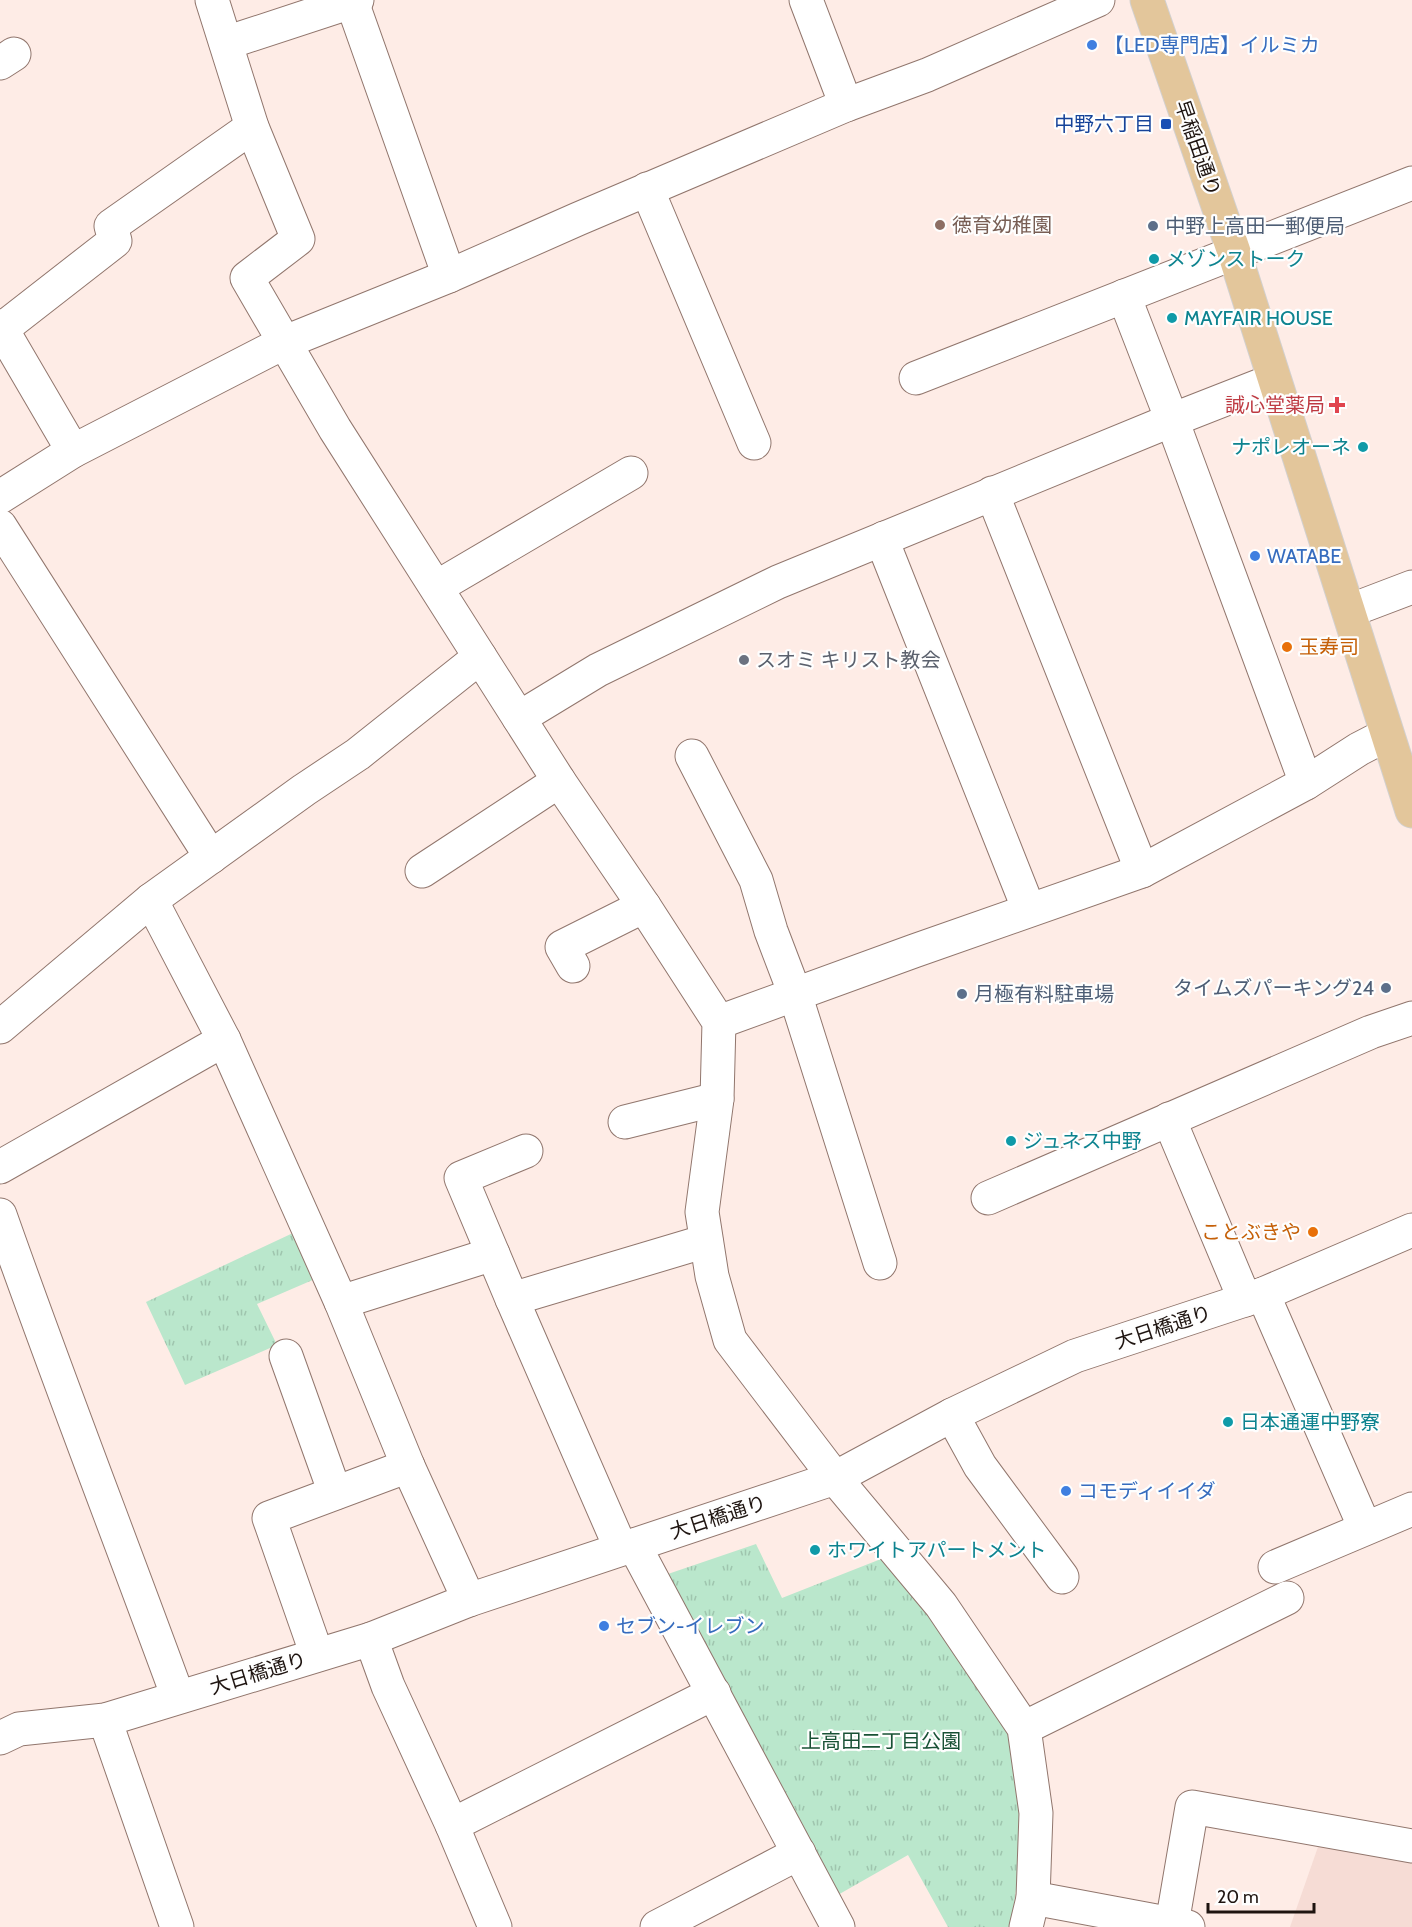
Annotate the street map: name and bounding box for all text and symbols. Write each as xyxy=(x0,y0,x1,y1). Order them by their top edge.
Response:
place label: 【LED専門店】イルミカ xyxy=(1104,33,1320,57)
marker: 【LED専門店】イルミカ xyxy=(1085,38,1099,52)
street label: 早稲田通り xyxy=(1170,97,1226,199)
place label: 中野六丁目 xyxy=(1054,112,1154,136)
marker: 中野六丁目 xyxy=(1159,117,1173,131)
place label: 徳育幼稚園 xyxy=(952,213,1052,237)
place label: 中野上高田一郵便局 xyxy=(1165,214,1345,238)
marker: 徳育幼稚園 xyxy=(933,218,947,232)
marker: 中野上高田一郵便局 xyxy=(1146,219,1160,233)
place label: メゾンストーク xyxy=(1166,247,1306,271)
marker: メゾンストーク xyxy=(1147,252,1161,266)
place label: MAYFAIR HOUSE xyxy=(1184,306,1333,330)
marker: MAYFAIR HOUSE xyxy=(1165,311,1179,325)
place label: 誠心堂薬局 xyxy=(1225,393,1325,417)
marker: 誠心堂薬局 xyxy=(1330,398,1344,412)
place label: ナポレオーネ xyxy=(1231,435,1351,459)
marker: ナポレオーネ xyxy=(1356,440,1370,454)
place label: WATABE xyxy=(1267,544,1341,568)
marker: WATABE xyxy=(1248,549,1262,563)
place label: 玉寿司 xyxy=(1299,635,1359,659)
marker: 玉寿司 xyxy=(1280,640,1294,654)
place label: スオミ キリスト教会 xyxy=(756,648,941,672)
marker: スオミ キリスト教会 xyxy=(737,653,751,667)
place label: タイムズパーキング24 xyxy=(1173,976,1374,1000)
marker: タイムズパーキング24 xyxy=(1379,981,1393,995)
place label: 月極有料駐車場 xyxy=(974,982,1114,1006)
marker: 月極有料駐車場 xyxy=(955,987,969,1001)
place label: ジュネス中野 xyxy=(1023,1129,1142,1153)
marker: ジュネス中野 xyxy=(1004,1134,1018,1148)
place label: ことぶきや xyxy=(1201,1220,1301,1244)
marker: ことぶきや xyxy=(1306,1225,1320,1239)
street label: 大日橋通り xyxy=(1112,1300,1214,1354)
place label: 日本通運中野寮 xyxy=(1240,1410,1380,1434)
marker: 日本通運中野寮 xyxy=(1221,1415,1235,1429)
place label: コモディイイダ xyxy=(1078,1479,1216,1503)
marker: コモディイイダ xyxy=(1059,1484,1073,1498)
street label: 大日橋通り xyxy=(667,1490,769,1544)
place label: ホワイトアパートメント xyxy=(827,1538,1047,1562)
marker: ホワイトアパートメント xyxy=(808,1543,822,1557)
place label: セブン-イレブン xyxy=(616,1614,764,1638)
marker: セブン-イレブン xyxy=(597,1619,611,1633)
street label: 大日橋通り xyxy=(207,1647,309,1699)
park label: 上高田二丁目公園 xyxy=(801,1729,961,1753)
scale bar xyxy=(1208,1876,1314,1914)
text: 20 m xyxy=(1217,1886,1259,1908)

